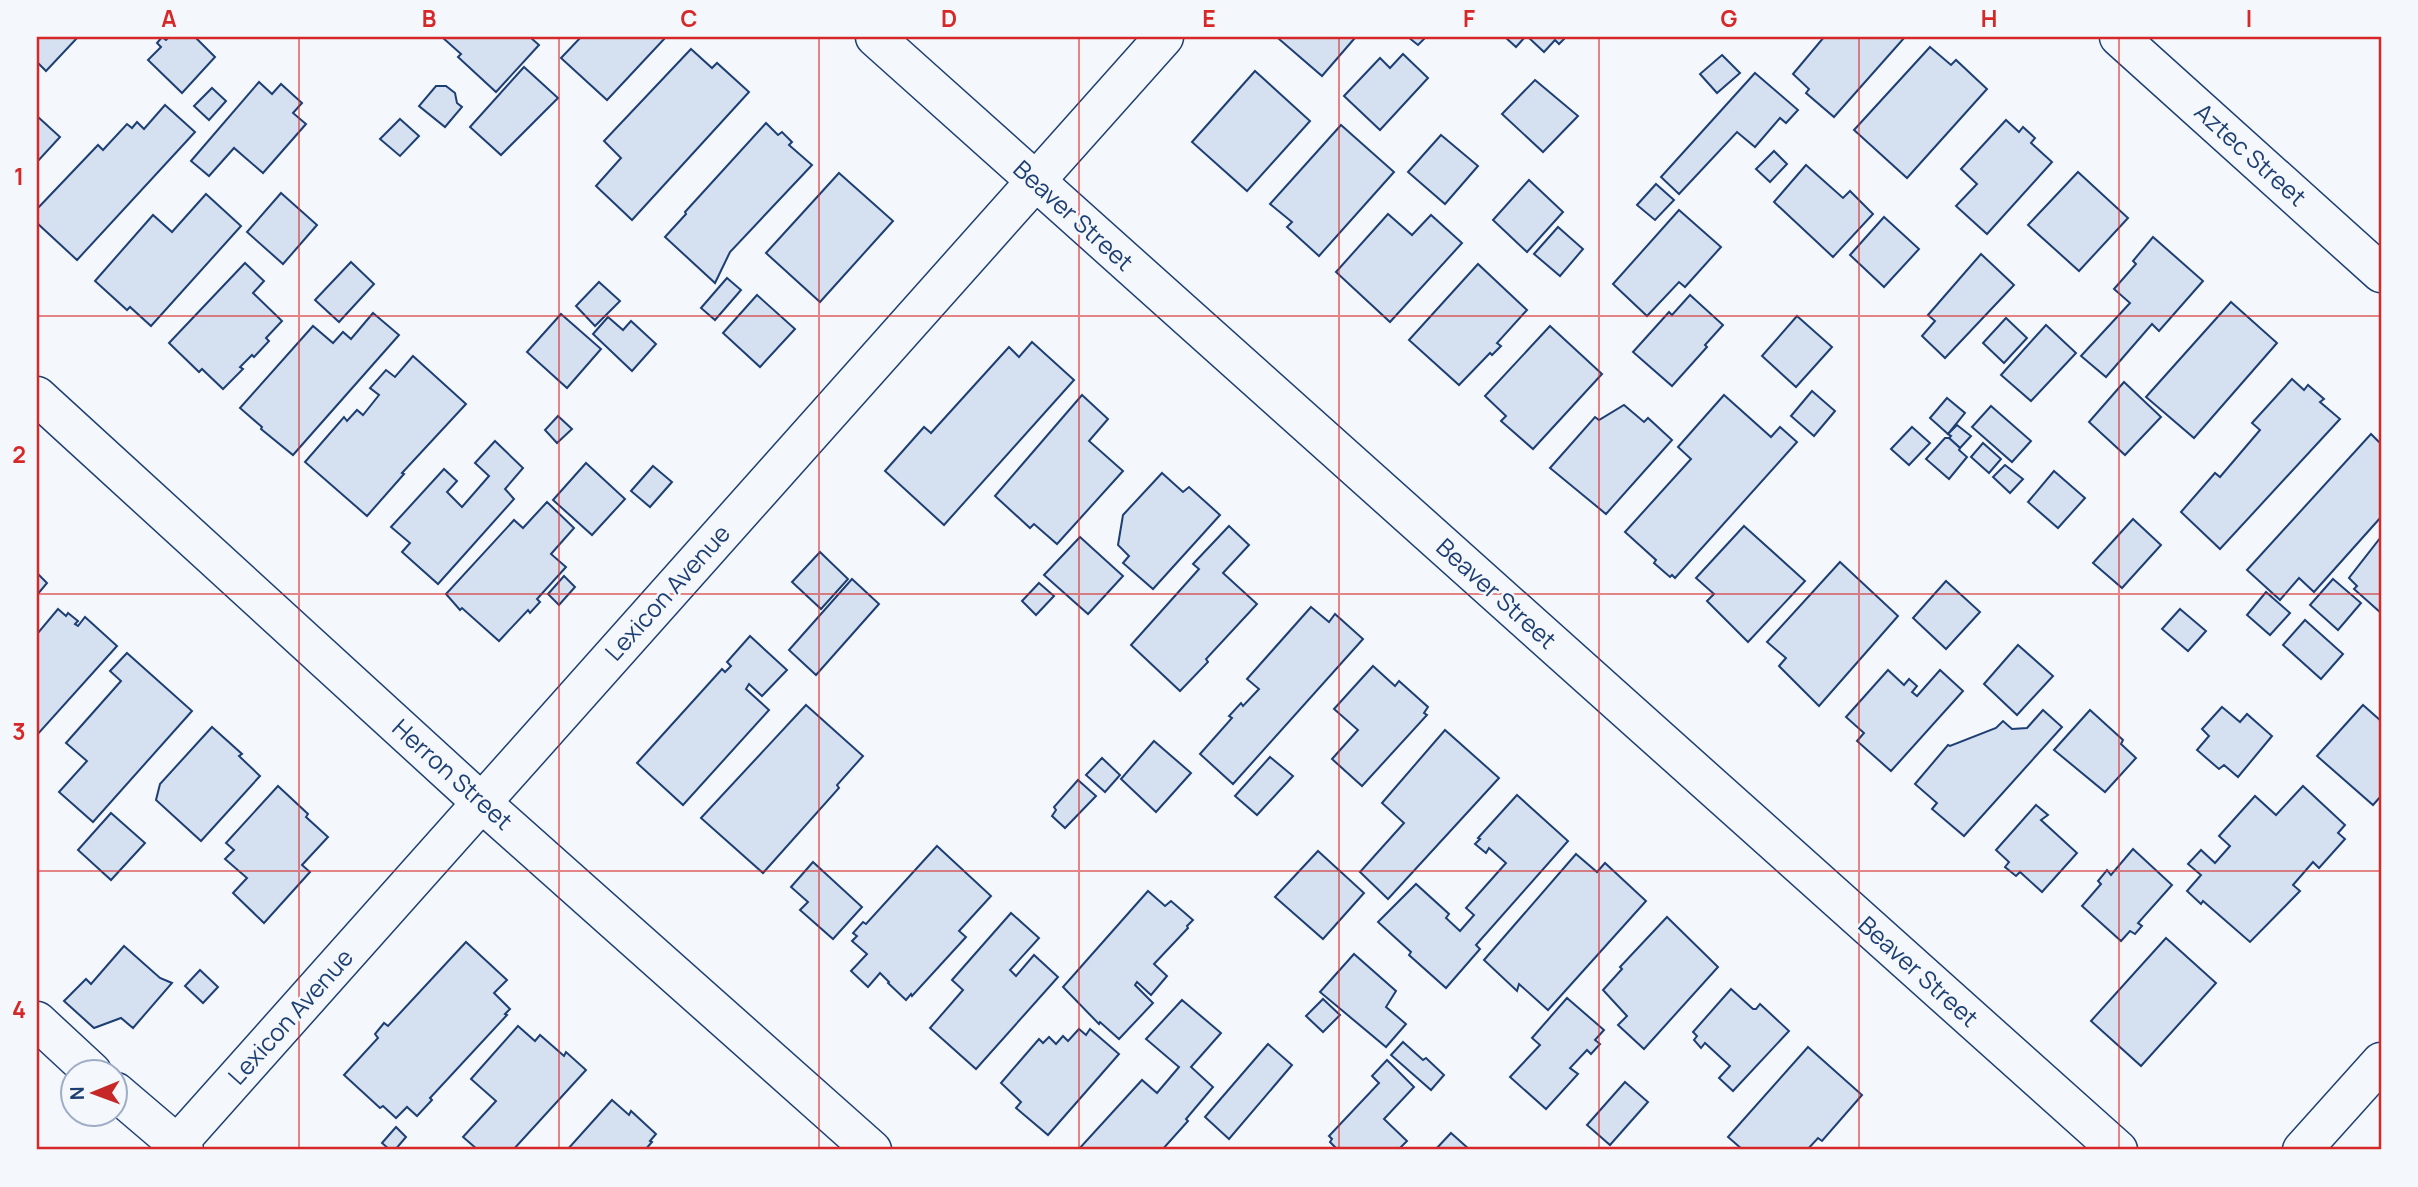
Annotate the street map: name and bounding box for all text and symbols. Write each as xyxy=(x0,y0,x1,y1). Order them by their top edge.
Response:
text: A xyxy=(161,2,177,34)
text: B xyxy=(422,2,436,34)
text: C xyxy=(681,2,698,34)
text: D xyxy=(941,2,957,34)
text: E xyxy=(1202,2,1216,34)
text: F xyxy=(1463,2,1475,34)
text: G xyxy=(1721,2,1738,34)
text: H xyxy=(1981,2,1997,34)
text: I xyxy=(2246,2,2252,34)
street label: Aztec Street xyxy=(2188,95,2314,213)
street label: Beaver Street xyxy=(1007,152,1141,278)
text: 1 xyxy=(14,160,24,192)
text: 2 xyxy=(12,438,26,470)
street label: Lexicon Avenue xyxy=(597,517,737,667)
street label: Beaver Street xyxy=(1430,530,1564,656)
street label: Herron Street xyxy=(386,711,520,837)
text: 3 xyxy=(12,715,26,747)
street label: Beaver Street xyxy=(1852,908,1986,1034)
street label: Lexicon Avenue xyxy=(220,941,360,1091)
text: 4 xyxy=(12,993,26,1025)
north arrow xyxy=(60,1058,130,1128)
text: N xyxy=(64,1086,90,1100)

